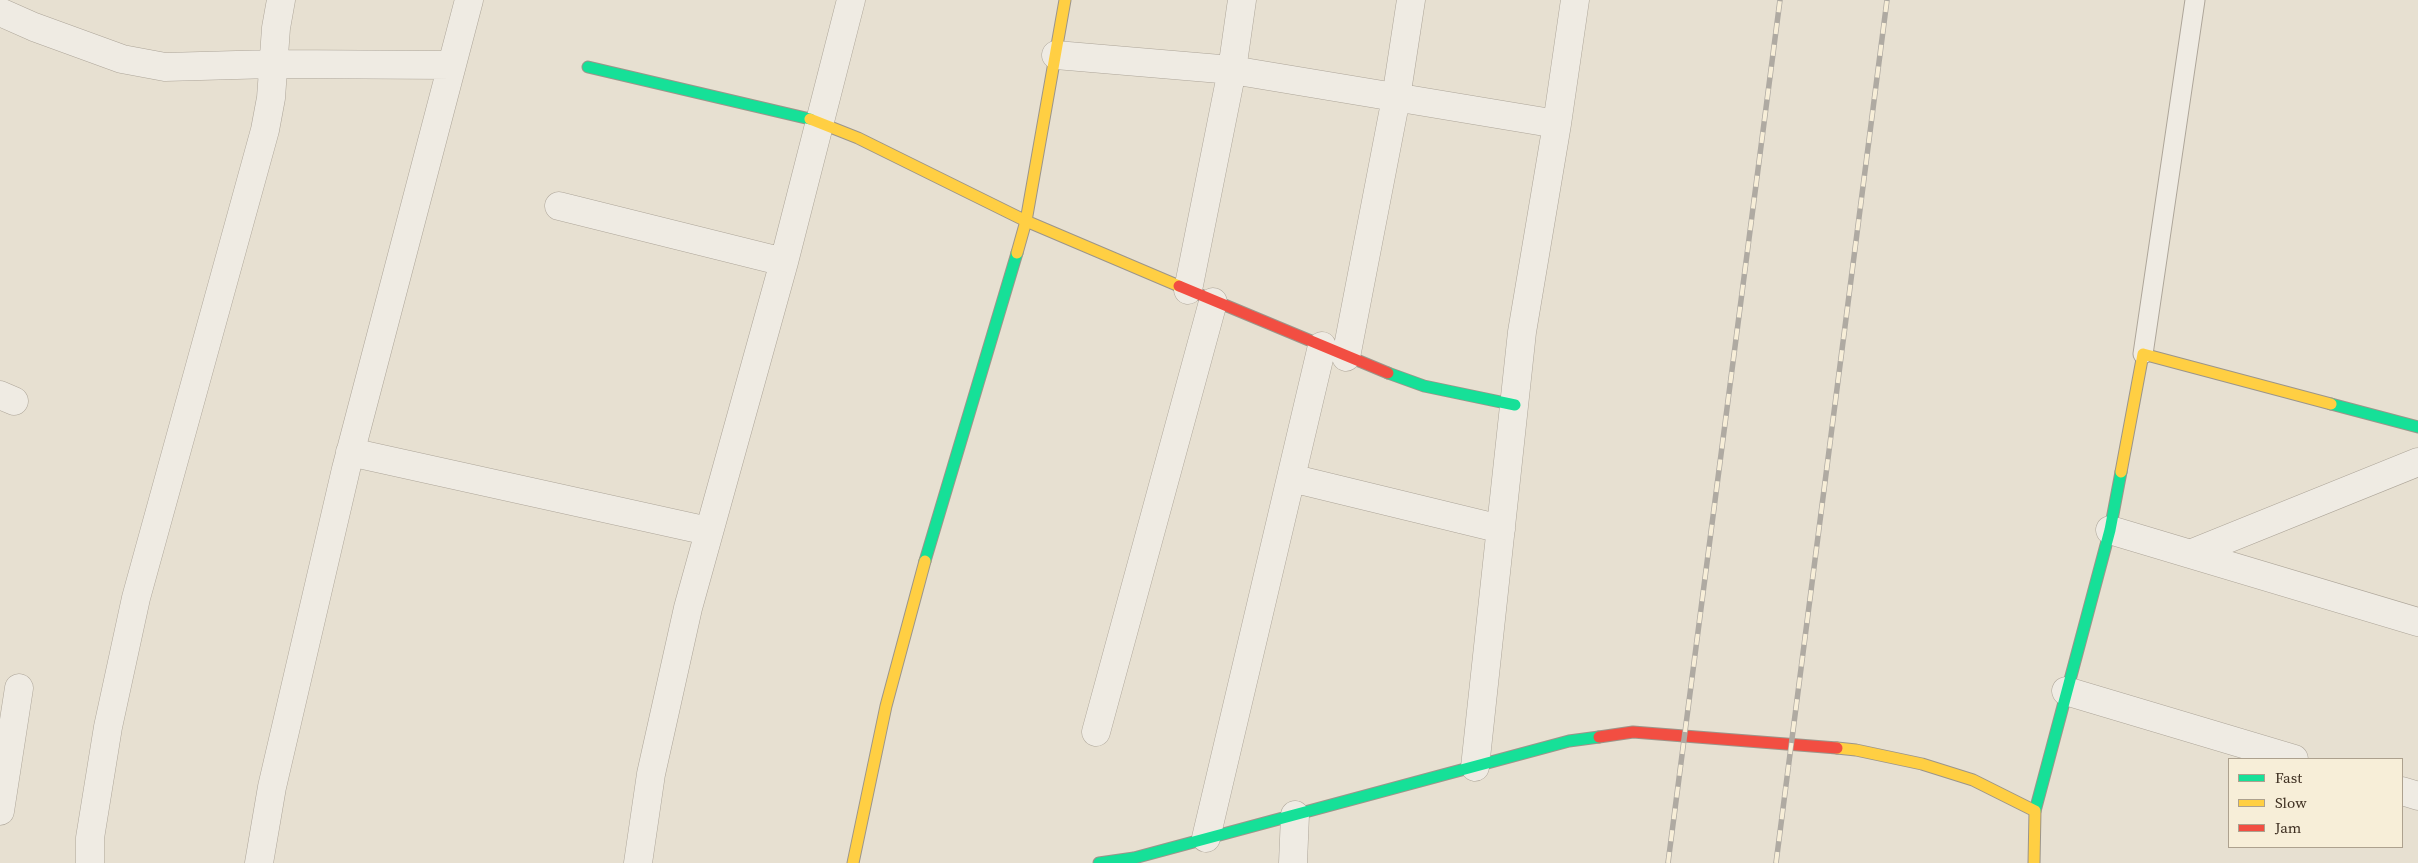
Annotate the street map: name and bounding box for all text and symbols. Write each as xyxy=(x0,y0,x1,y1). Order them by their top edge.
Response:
legend xyxy=(2228,758,2403,848)
text: Fast xyxy=(2275,767,2302,788)
text: Slow xyxy=(2275,792,2307,813)
text: Jam xyxy=(2275,817,2301,838)

